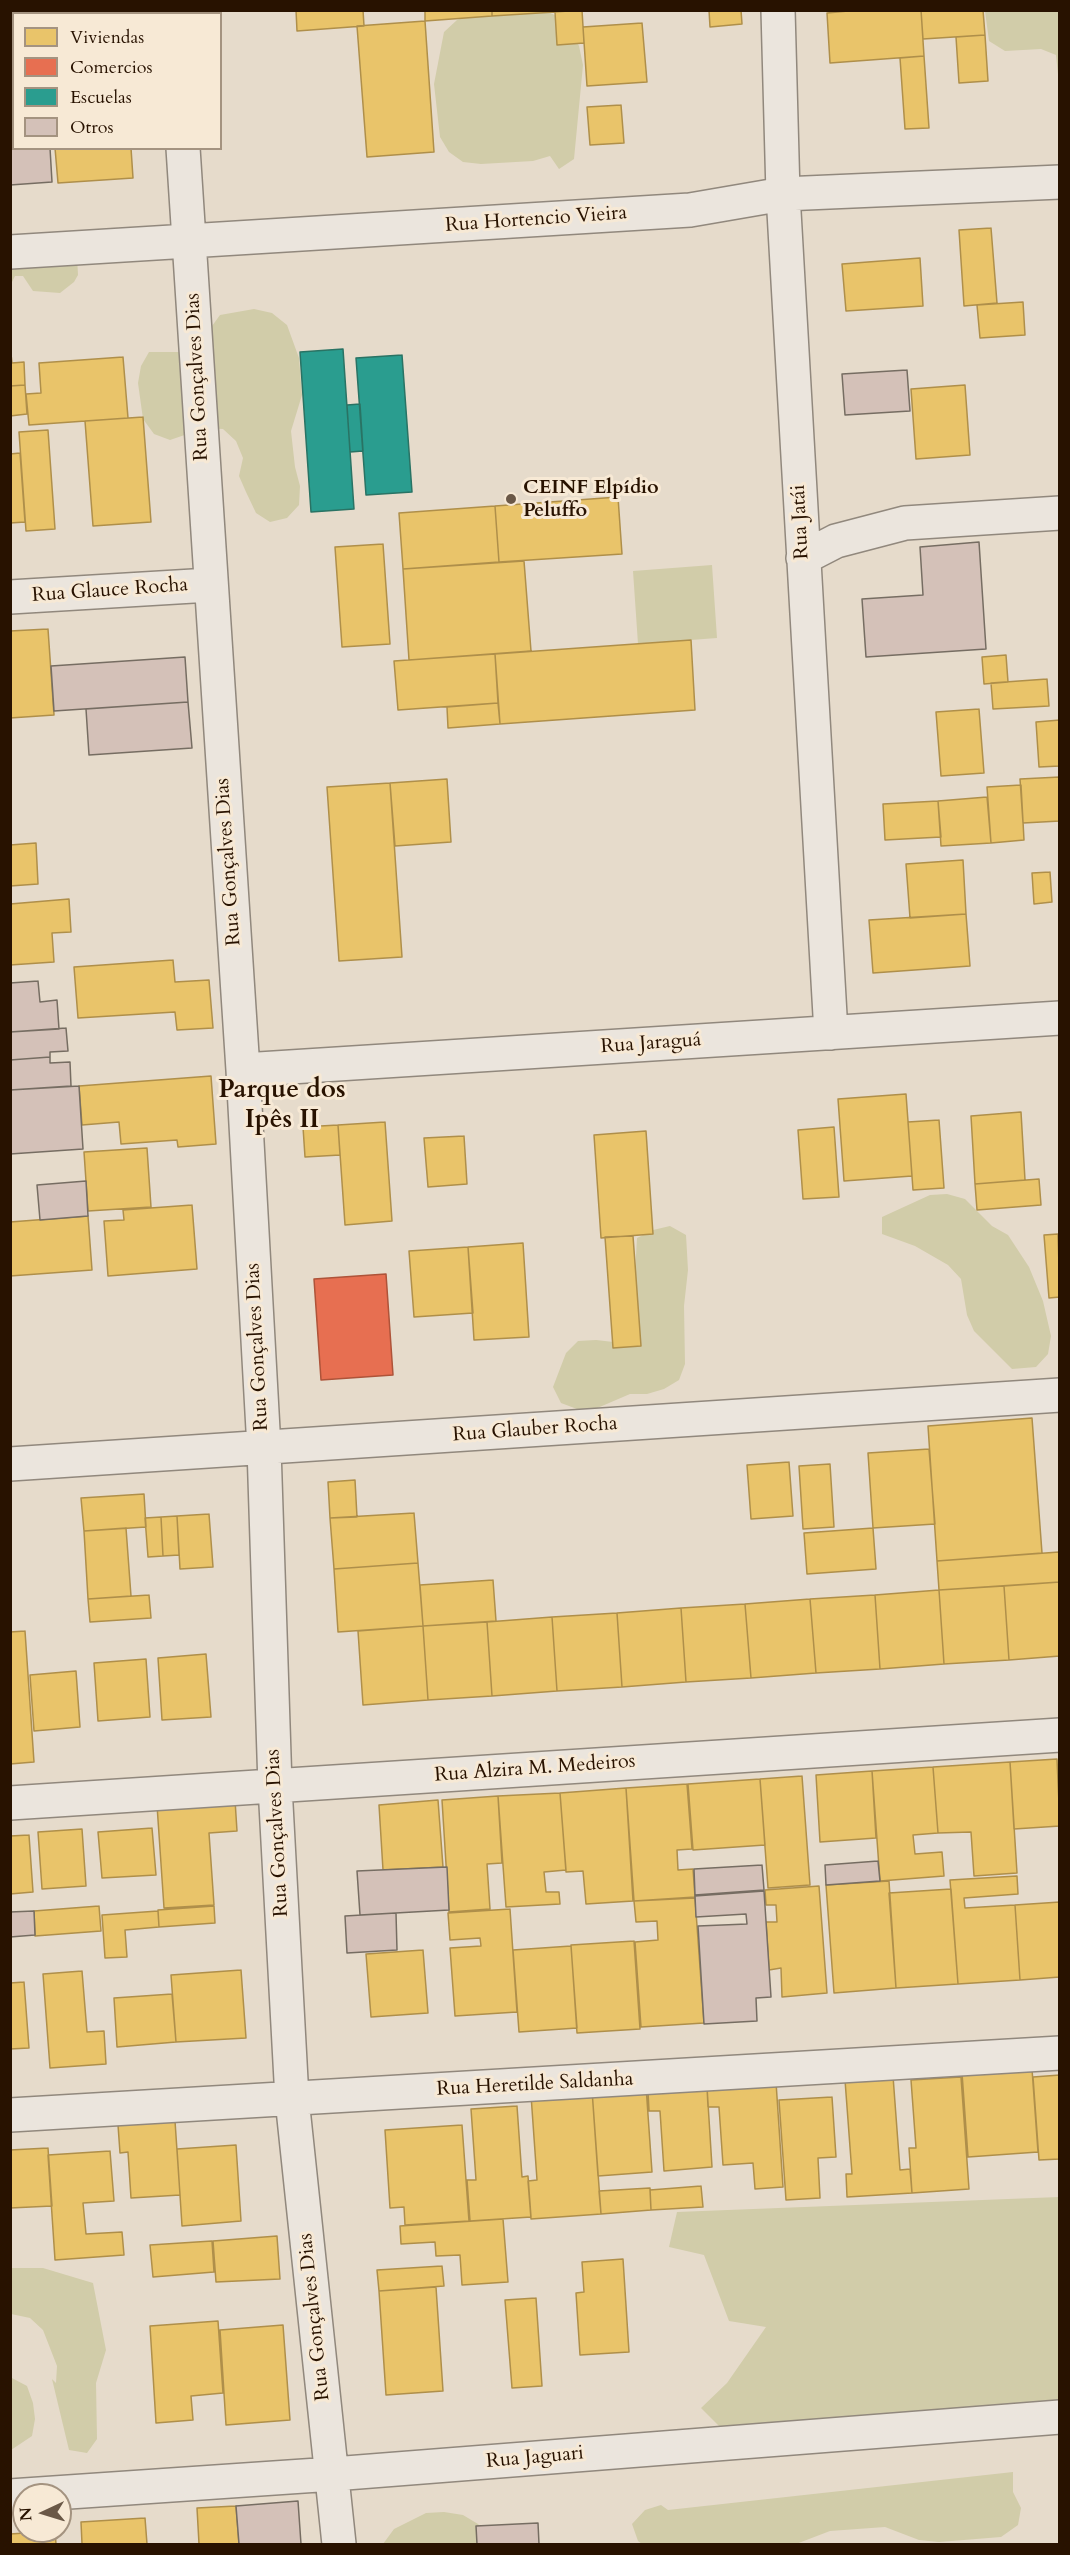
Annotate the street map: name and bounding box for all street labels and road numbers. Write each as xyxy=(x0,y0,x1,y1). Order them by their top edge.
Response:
street label: Rua Hortencio Vieira xyxy=(444,202,628,238)
street label: Rua Gonçalves Dias xyxy=(182,292,214,462)
street label: Rua Jatái xyxy=(787,484,815,560)
street label: Rua Glauce Rocha xyxy=(31,574,189,608)
street label: Rua Gonçalves Dias xyxy=(211,777,247,947)
street label: Rua Jaraguá xyxy=(600,1029,702,1059)
street label: Rua Gonçalves Dias xyxy=(242,1262,274,1432)
street label: Rua Glauber Rocha xyxy=(452,1412,618,1448)
street label: Rua Gonçalves Dias xyxy=(262,1748,294,1918)
street label: Rua Alzira M. Medeiros xyxy=(434,1750,636,1788)
street label: Rua Heretilde Saldanha xyxy=(436,2068,634,2102)
street label: Rua Gonçalves Dias xyxy=(294,2232,336,2402)
street label: Rua Jaguari xyxy=(485,2442,585,2474)

